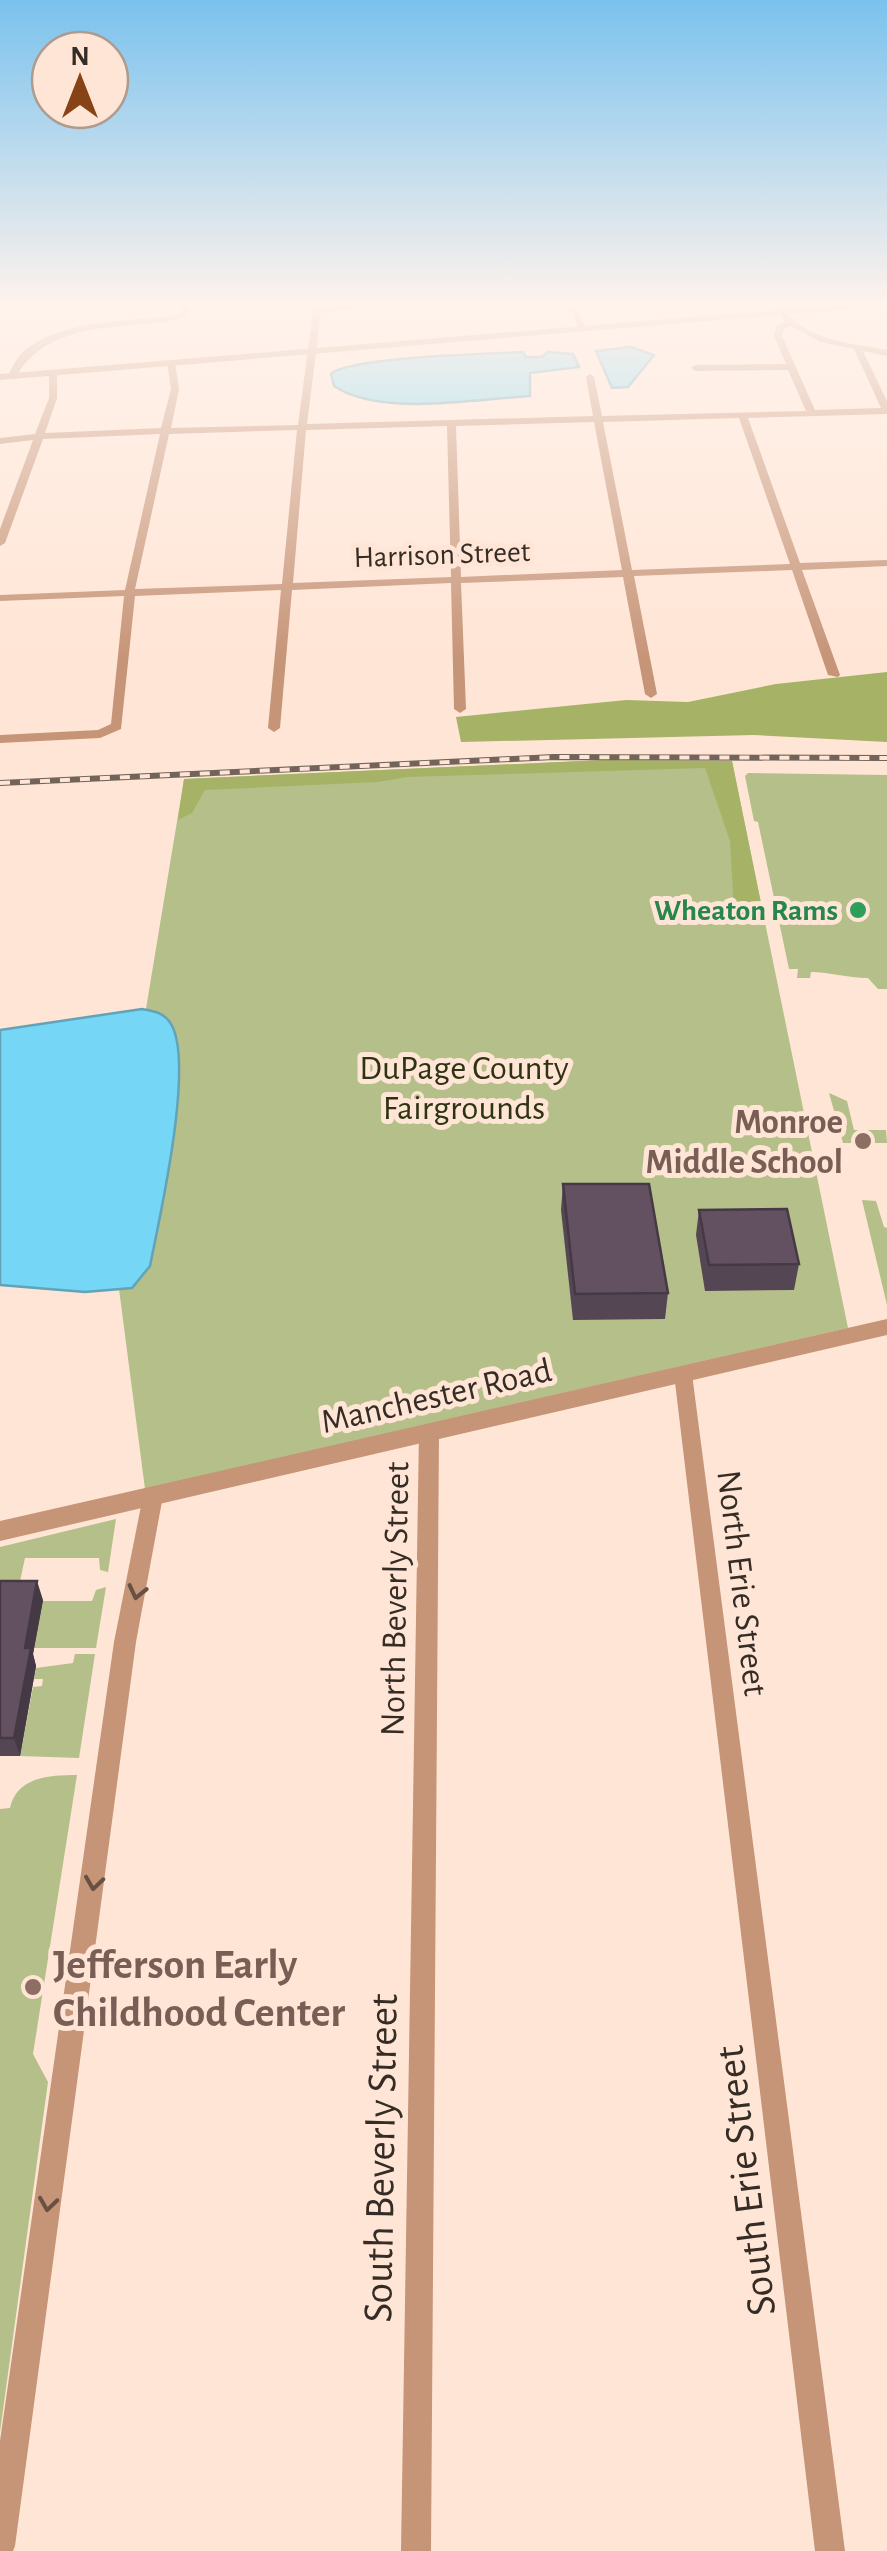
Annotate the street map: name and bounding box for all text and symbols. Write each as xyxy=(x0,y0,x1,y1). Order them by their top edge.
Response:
north arrow xyxy=(30,30,130,130)
text: N xyxy=(70,43,90,71)
street label: Harrison Street xyxy=(353,537,531,573)
place label: Wheaton Rams xyxy=(654,896,838,926)
marker: Wheaton Rams xyxy=(847,899,869,921)
park label: DuPage County Fairgrounds xyxy=(359,1051,569,1126)
place label: Monroe Middle School xyxy=(645,1105,843,1180)
marker: Monroe Middle School xyxy=(852,1130,874,1152)
street label: Manchester Road xyxy=(318,1353,555,1440)
street label: North Beverly Street xyxy=(376,1461,415,1737)
street label: North Erie Street xyxy=(710,1468,773,1698)
one-way arrow xyxy=(127,1583,148,1600)
one-way arrow xyxy=(85,1874,106,1891)
place label: Jefferson Early Childhood Center xyxy=(53,1944,345,2034)
marker: Jefferson Early Childhood Center xyxy=(22,1976,44,1998)
street label: South Beverly Street xyxy=(357,1993,405,2323)
street label: South Erie Street xyxy=(709,2043,783,2318)
one-way arrow xyxy=(38,2197,59,2213)

